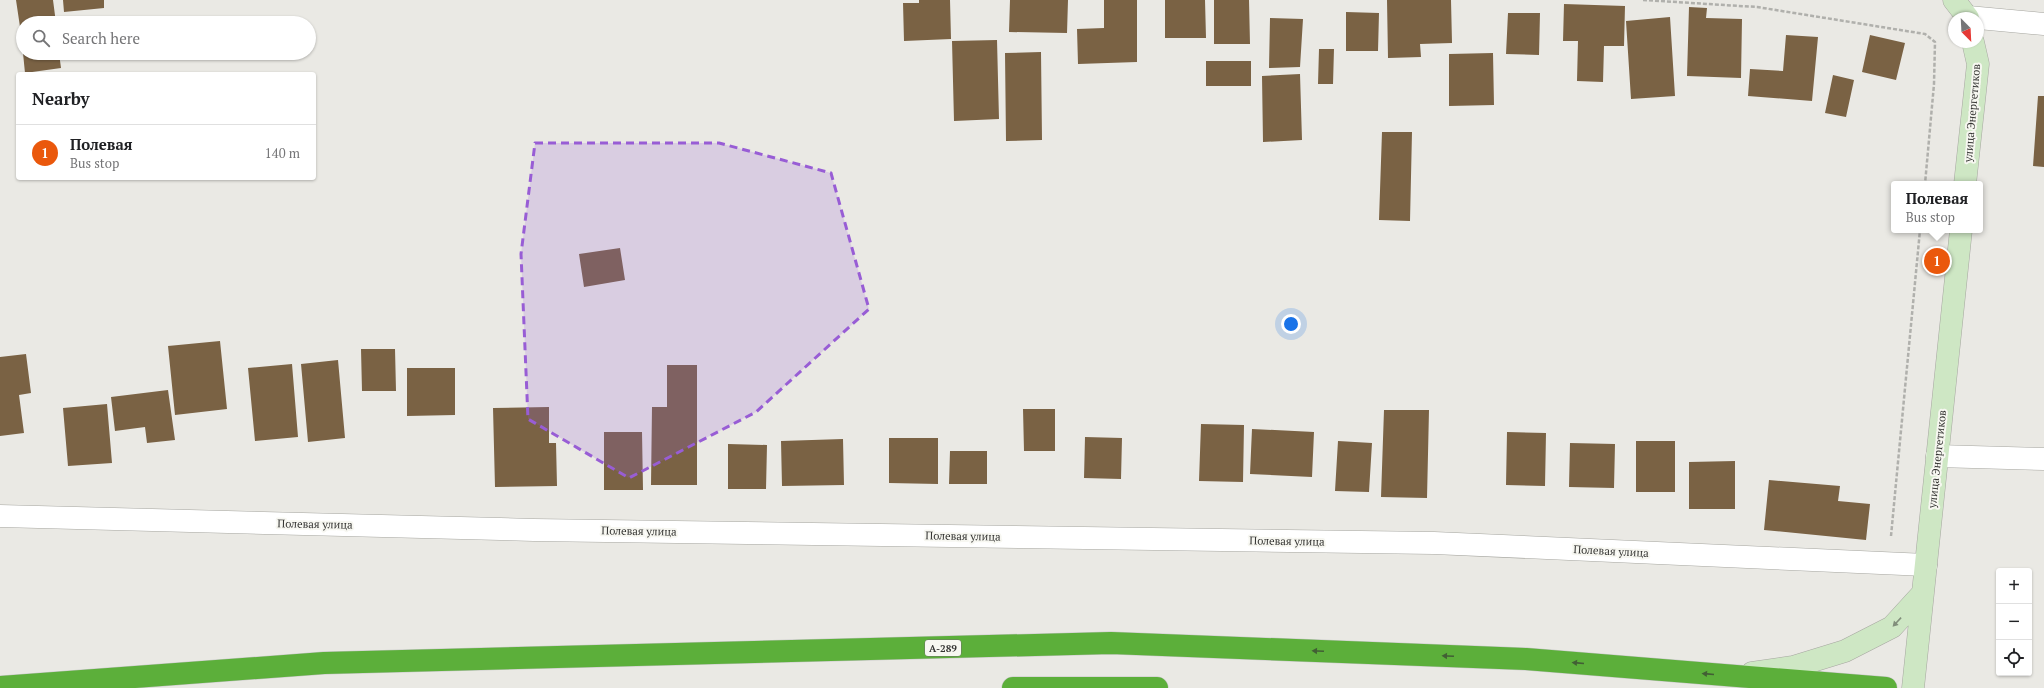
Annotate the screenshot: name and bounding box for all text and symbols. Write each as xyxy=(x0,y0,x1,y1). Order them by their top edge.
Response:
north arrow xyxy=(1948,12,1984,48)
search box xyxy=(16,16,316,60)
icon: search xyxy=(30,27,52,49)
text: Search here xyxy=(62,28,140,48)
street label: улица Энергетиков xyxy=(1961,63,1983,164)
text: Nearby xyxy=(32,87,90,110)
text: Полевая xyxy=(70,134,133,154)
text: 1 xyxy=(41,144,49,162)
text: 140 m xyxy=(265,144,300,162)
text: Bus stop xyxy=(70,154,119,172)
popup xyxy=(1891,181,1983,233)
text: Полевая xyxy=(1906,188,1968,208)
text: Bus stop xyxy=(1906,208,1955,226)
pin: 1 xyxy=(1924,246,1950,276)
your location xyxy=(1281,314,1301,334)
street label: улица Энергетиков xyxy=(1925,409,1949,510)
street label: Полевая улица xyxy=(277,516,353,532)
street label: Полевая улица xyxy=(601,523,677,539)
street label: Полевая улица xyxy=(925,528,1001,544)
street label: Полевая улица xyxy=(1249,533,1325,549)
street label: Полевая улица xyxy=(1573,542,1649,560)
map controls xyxy=(1996,568,2032,676)
button: + xyxy=(1996,568,2032,604)
button: − xyxy=(1996,604,2032,640)
one-way arrow xyxy=(1892,617,1901,627)
road number: А-289 xyxy=(925,640,961,656)
button: locate xyxy=(1996,640,2032,676)
one-way arrow xyxy=(1312,648,1324,655)
one-way arrow xyxy=(1442,653,1454,660)
one-way arrow xyxy=(1572,660,1584,667)
one-way arrow xyxy=(1702,670,1714,677)

